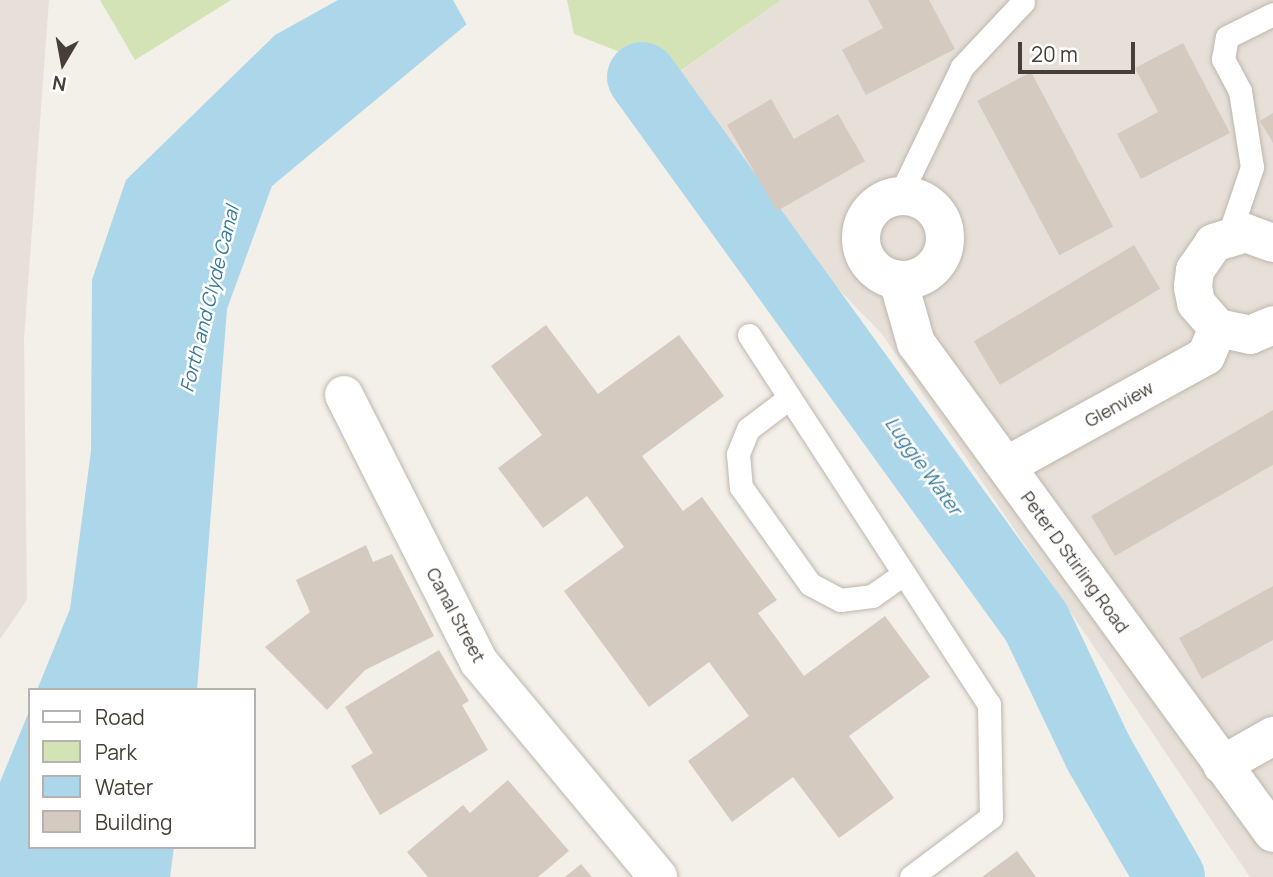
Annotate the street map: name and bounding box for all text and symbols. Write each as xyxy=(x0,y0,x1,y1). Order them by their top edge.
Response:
north arrow xyxy=(28,28,98,98)
scale bar xyxy=(1021,28,1138,72)
text: 20 m xyxy=(1031,40,1078,68)
text: N xyxy=(50,70,68,98)
water label: Forth and Clyde Canal xyxy=(176,204,244,394)
street label: Glenview xyxy=(1081,376,1157,432)
water label: Luggie Water xyxy=(880,413,966,519)
street label: Peter D Stirling Road xyxy=(1016,487,1134,637)
street label: Canal Street xyxy=(422,564,490,666)
legend xyxy=(28,688,256,849)
text: Road xyxy=(95,703,145,731)
text: Park xyxy=(95,738,137,766)
text: Water xyxy=(95,773,153,801)
text: Building xyxy=(95,808,172,836)

